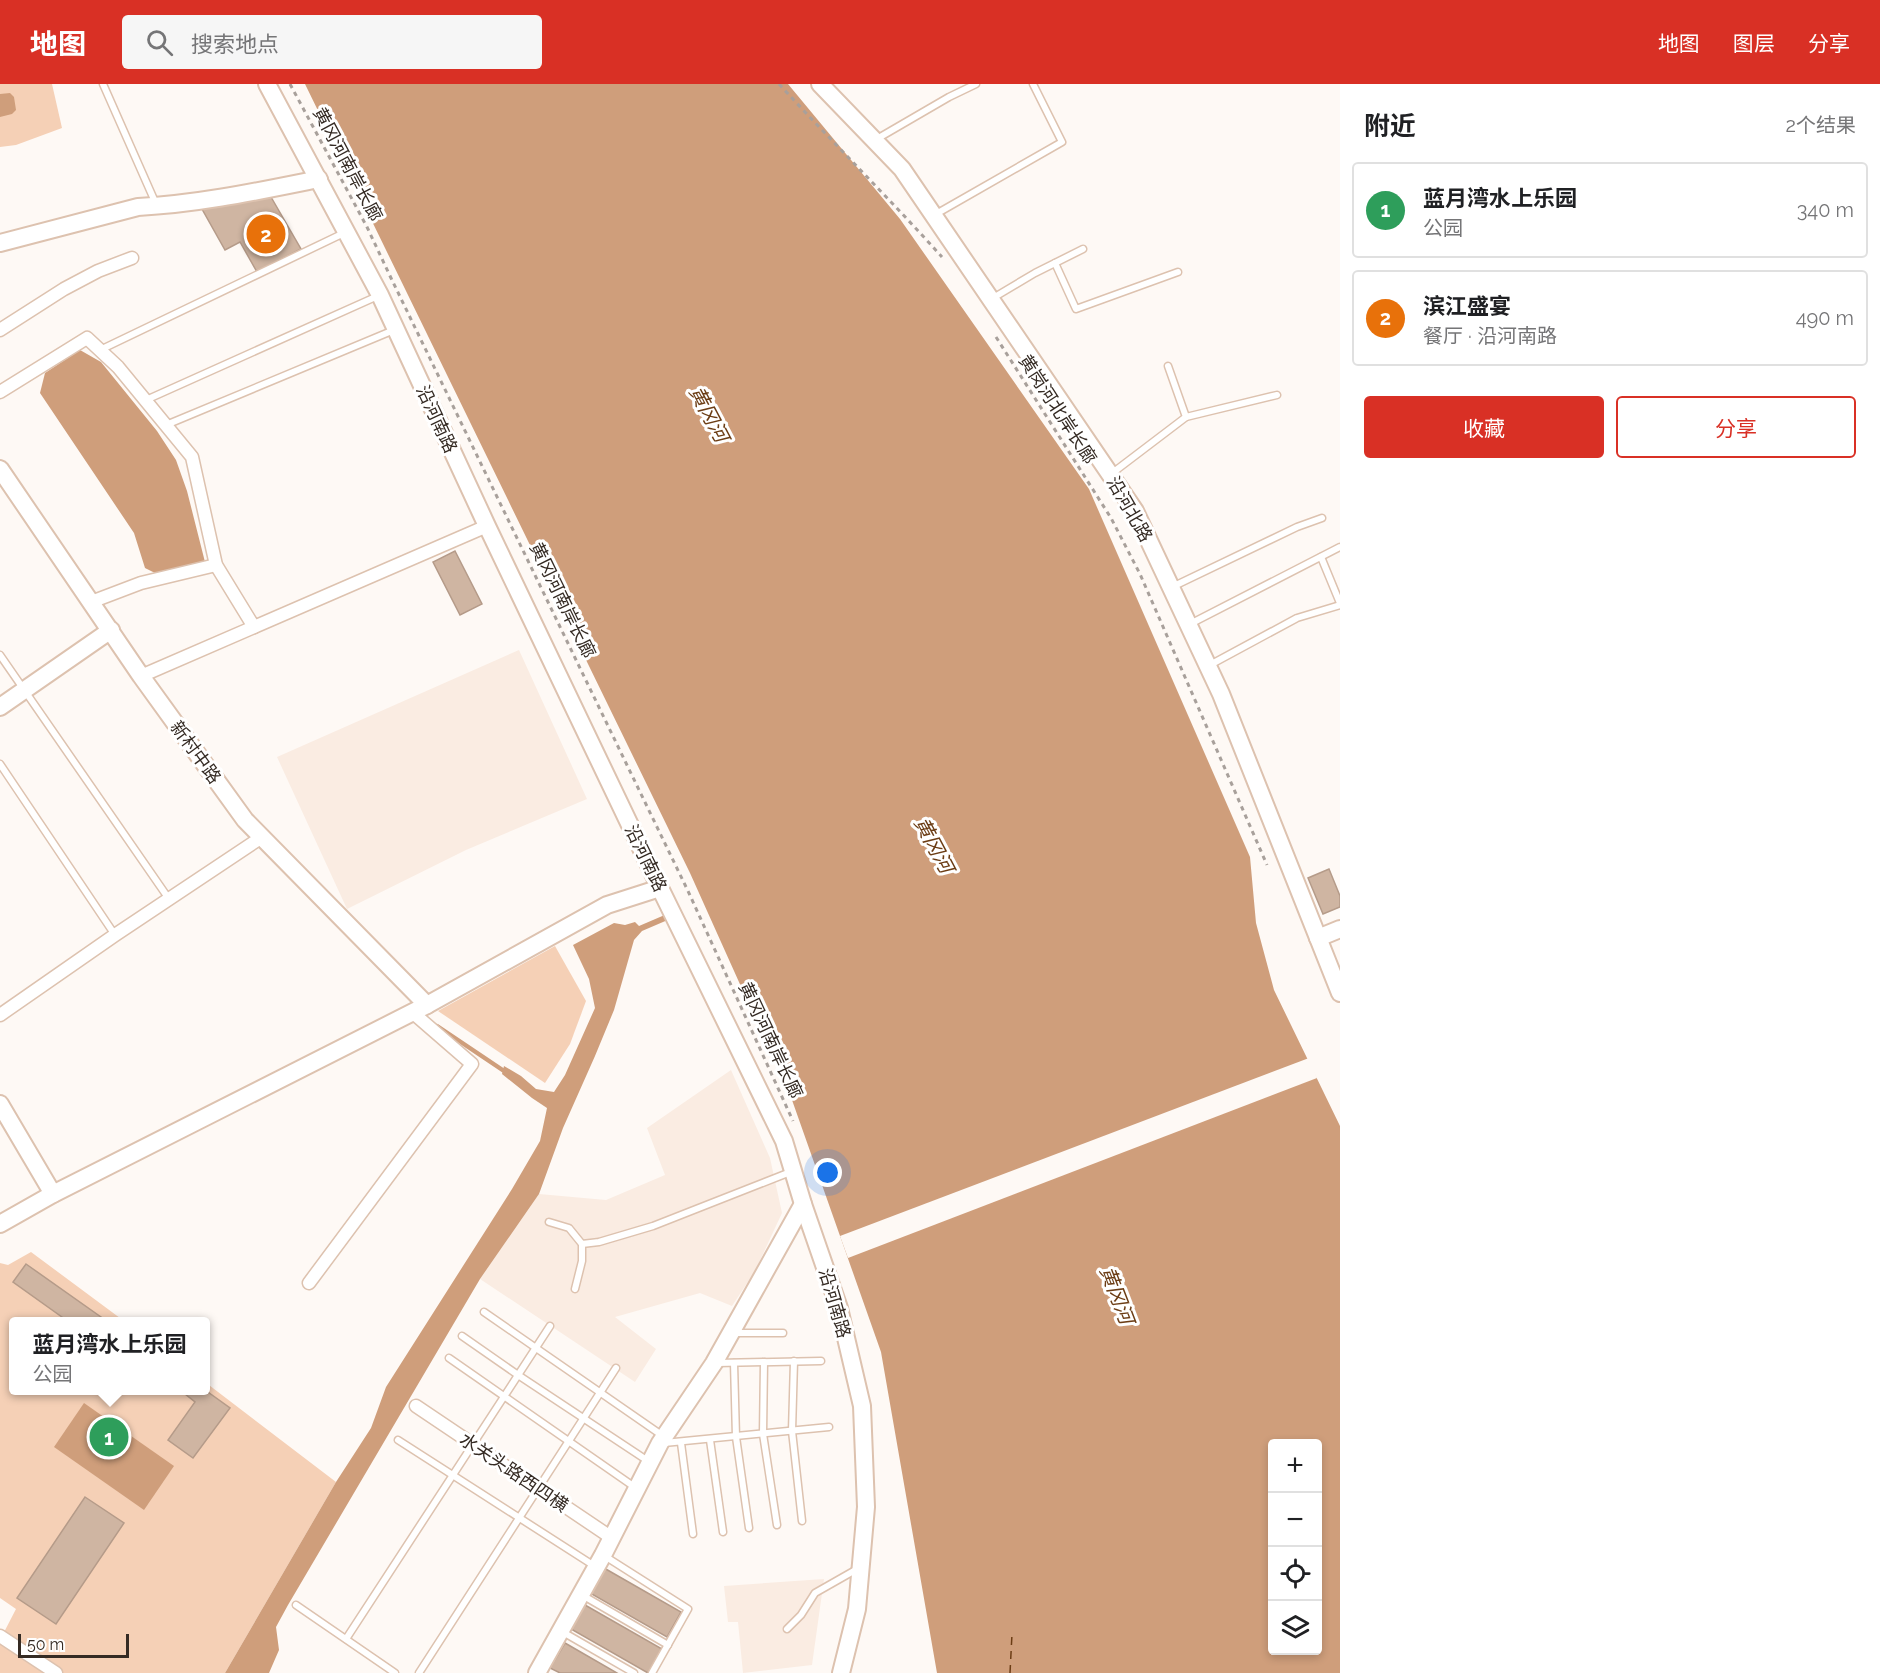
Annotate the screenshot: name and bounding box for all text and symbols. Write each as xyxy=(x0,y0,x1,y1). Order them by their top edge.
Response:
search box xyxy=(122,15,542,69)
icon: search xyxy=(143,26,176,59)
text: 地图 xyxy=(30,28,86,61)
text: 搜索地点 xyxy=(191,31,279,57)
text: 地图 xyxy=(1658,31,1700,56)
text: 图层 xyxy=(1733,31,1775,56)
text: 分享 xyxy=(1808,31,1850,56)
street label: 黄冈河南岸长廊 xyxy=(309,103,387,225)
text: 附近 xyxy=(1364,111,1416,141)
text: 2个结果 xyxy=(1786,113,1856,137)
text: 蓝月湾水上乐园 xyxy=(1423,185,1577,211)
text: 1 xyxy=(1381,198,1390,222)
text: 340 m xyxy=(1797,198,1854,222)
pin: 2 xyxy=(246,212,286,256)
text: 公园 xyxy=(1423,216,1463,240)
text: 滨江盛宴 xyxy=(1423,293,1511,319)
text: 2 xyxy=(1380,306,1391,330)
text: 490 m xyxy=(1796,306,1854,330)
text: 餐厅 · 沿河南路 xyxy=(1423,324,1557,348)
street label: 黄岗河北岸长廊 xyxy=(1015,350,1101,468)
street label: 沿河南路 xyxy=(412,382,462,456)
water label: 黄冈河 xyxy=(684,382,736,450)
button: 收藏 xyxy=(1364,396,1604,458)
button: 分享 xyxy=(1616,396,1856,458)
street label: 沿河北路 xyxy=(1103,473,1157,545)
street label: 黄冈河南岸长廊 xyxy=(526,539,600,661)
street label: 新村中路 xyxy=(166,717,226,787)
water label: 黄冈河 xyxy=(909,813,961,881)
street label: 沿河南路 xyxy=(621,821,671,895)
street label: 黄冈河南岸长廊 xyxy=(735,978,807,1102)
your location xyxy=(813,1158,842,1187)
water label: 黄冈河 xyxy=(1095,1263,1140,1331)
street label: 沿河南路 xyxy=(815,1266,855,1340)
popup xyxy=(9,1317,210,1395)
text: 蓝月湾水上乐园 xyxy=(32,1331,187,1357)
text: 公园 xyxy=(32,1362,72,1386)
pin: 1 xyxy=(90,1414,128,1460)
street label: 水关头路西四横 xyxy=(456,1428,572,1516)
map controls xyxy=(1268,1439,1322,1655)
button: + xyxy=(1268,1439,1322,1493)
button: − xyxy=(1268,1493,1322,1547)
button: locate xyxy=(1268,1547,1322,1601)
button: layers xyxy=(1268,1601,1322,1655)
scale bar xyxy=(18,1631,129,1658)
text: 50 m xyxy=(27,1635,64,1654)

